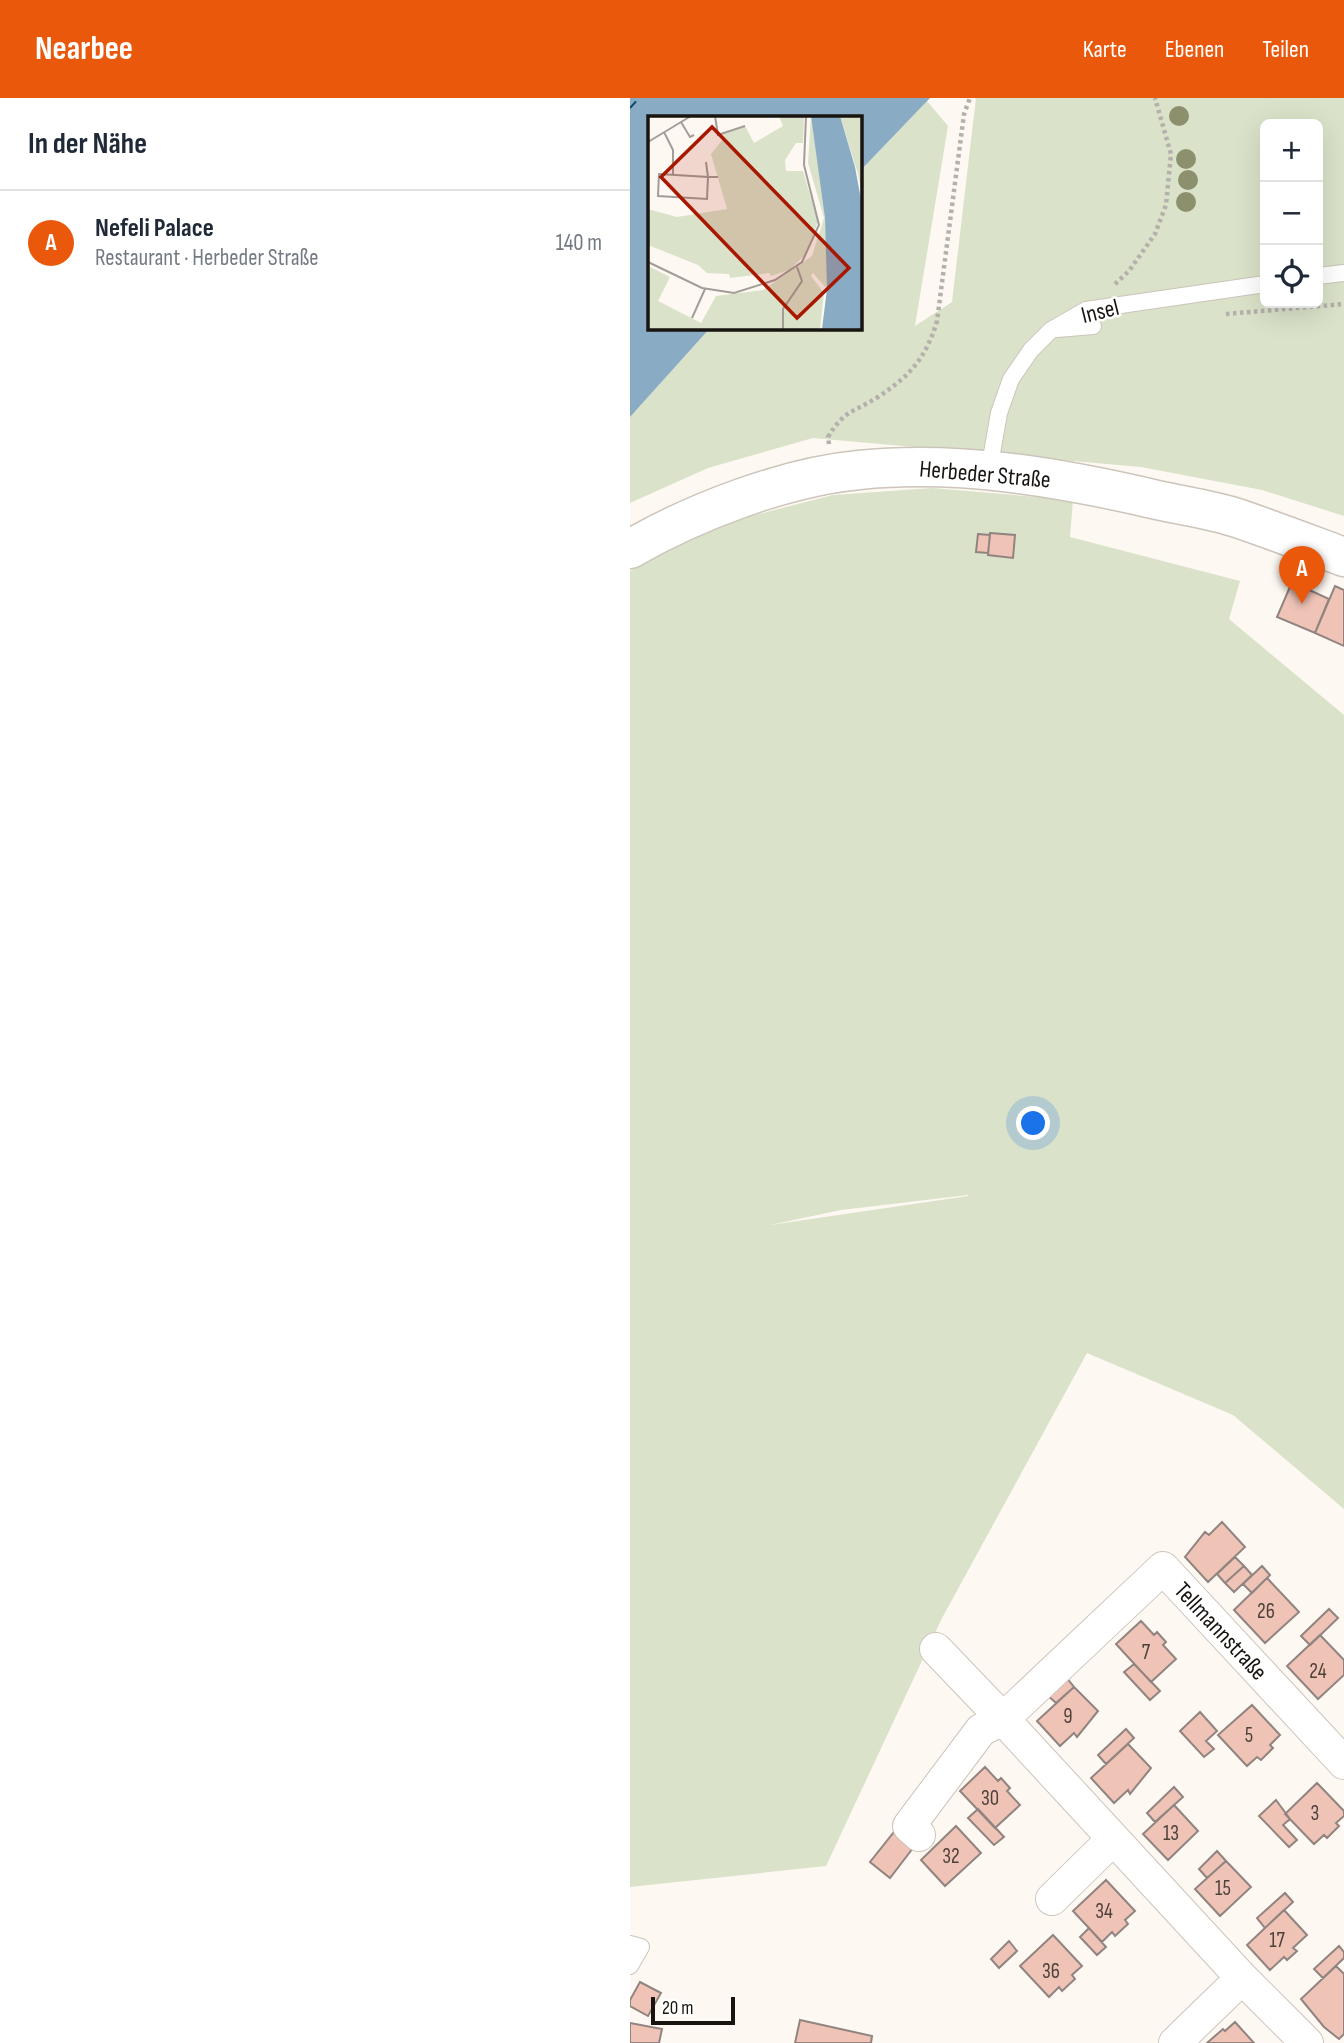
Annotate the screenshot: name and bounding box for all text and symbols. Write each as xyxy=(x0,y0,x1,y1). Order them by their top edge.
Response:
text: Nearbee xyxy=(35,29,133,69)
text: Karte xyxy=(1083,35,1127,64)
text: Ebenen xyxy=(1165,35,1224,64)
text: Teilen xyxy=(1262,35,1309,64)
inset map xyxy=(648,116,861,329)
map controls xyxy=(1260,119,1323,308)
button: + xyxy=(1260,119,1323,182)
text: In der Nähe xyxy=(28,126,147,162)
button: − xyxy=(1260,182,1323,245)
text: Nefeli Palace xyxy=(95,213,214,244)
text: A xyxy=(46,229,56,257)
text: 140 m xyxy=(556,229,602,257)
text: Restaurant · Herbeder Straße xyxy=(95,244,319,272)
button: locate xyxy=(1260,245,1323,308)
street label: Insel xyxy=(1078,293,1122,330)
street label: Herbeder Straße xyxy=(918,454,1052,495)
pin: A xyxy=(1279,546,1325,604)
your location xyxy=(1016,1106,1050,1140)
street label: Tellmannstraße xyxy=(1168,1576,1273,1686)
house number: 26 xyxy=(1257,1599,1275,1624)
house number: 7 xyxy=(1142,1640,1151,1665)
house number: 24 xyxy=(1309,1659,1327,1684)
house number: 9 xyxy=(1063,1704,1073,1729)
house number: 5 xyxy=(1245,1723,1253,1748)
house number: 30 xyxy=(981,1786,999,1811)
house number: 3 xyxy=(1311,1801,1319,1826)
house number: 13 xyxy=(1163,1821,1179,1846)
house number: 32 xyxy=(942,1844,960,1869)
house number: 15 xyxy=(1215,1876,1231,1901)
house number: 34 xyxy=(1095,1899,1113,1924)
house number: 17 xyxy=(1269,1928,1285,1953)
house number: 36 xyxy=(1042,1959,1060,1984)
scale bar xyxy=(651,1994,735,2026)
text: 20 m xyxy=(662,1997,694,2020)

